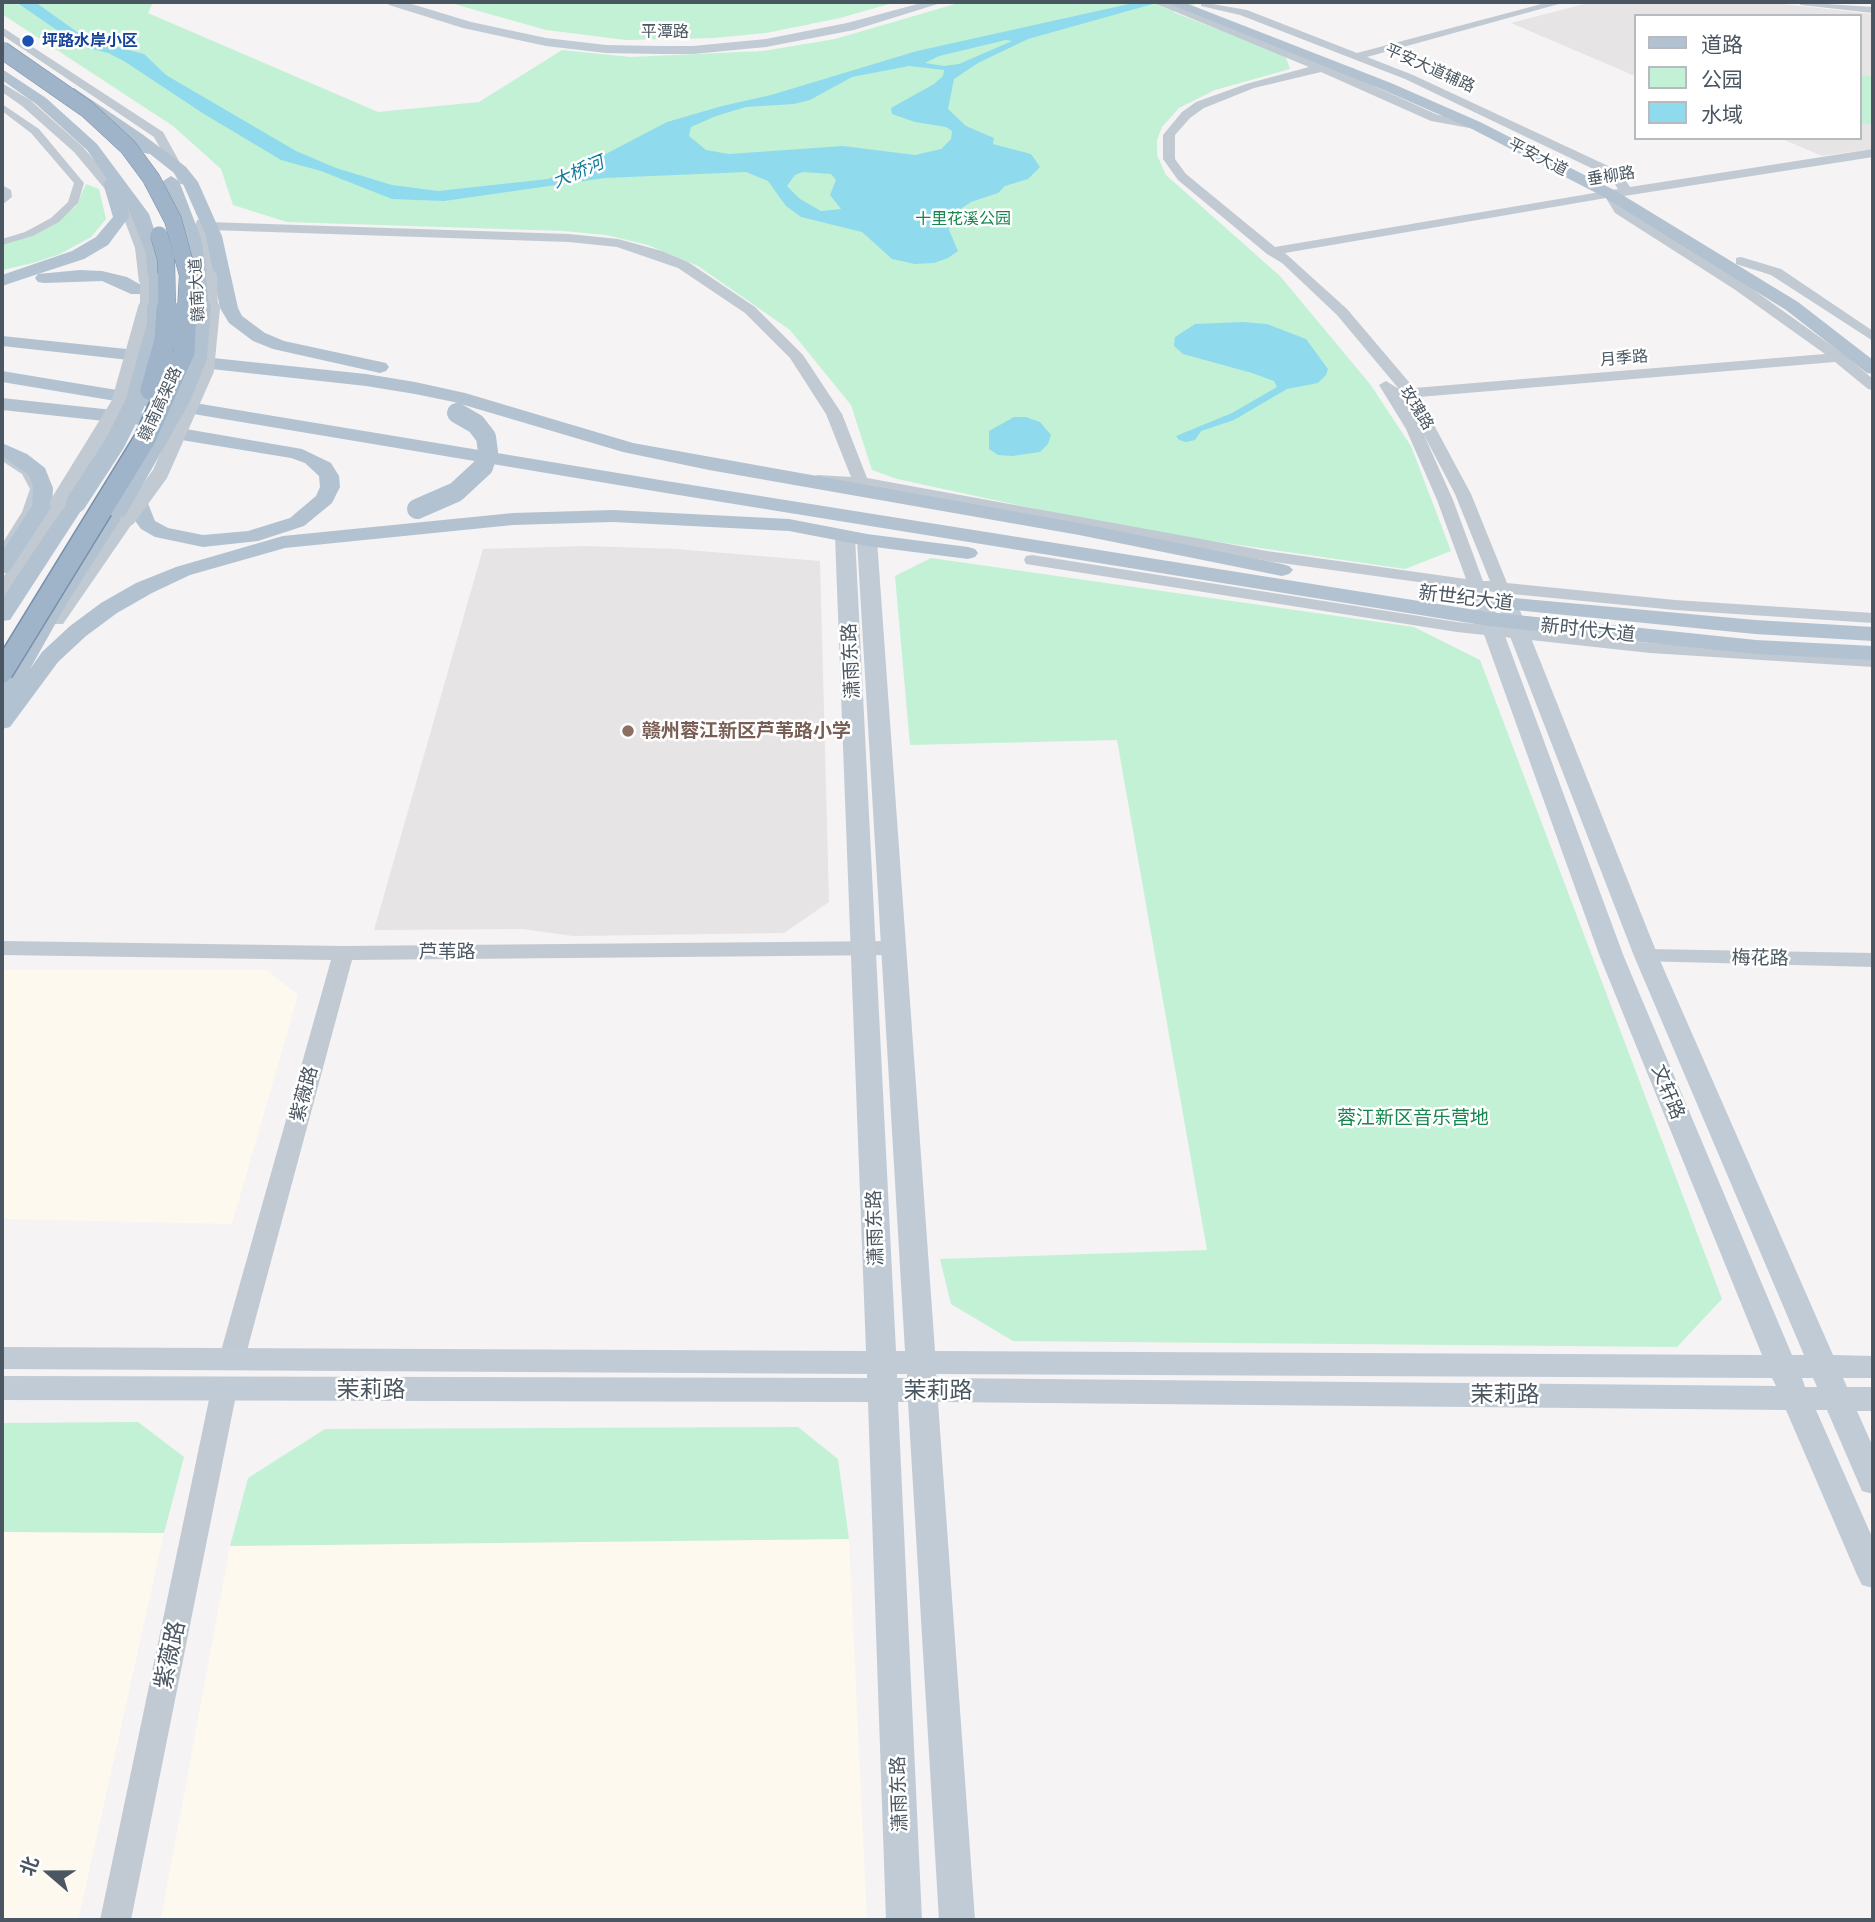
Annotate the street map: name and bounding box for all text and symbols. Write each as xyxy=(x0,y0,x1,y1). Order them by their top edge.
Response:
legend xyxy=(1633,14,1861,140)
street label: 平潭路 xyxy=(641,22,689,42)
place label: 坪路水岸小区 xyxy=(42,31,138,51)
text: 道路 xyxy=(1701,31,1743,56)
marker: 坪路水岸小区 xyxy=(20,33,36,49)
street label: 平安大道辅路 xyxy=(1382,40,1478,96)
text: 公园 xyxy=(1701,66,1743,91)
text: 水域 xyxy=(1701,101,1743,126)
street label: 平安大道 xyxy=(1505,134,1571,180)
water label: 大桥河 xyxy=(549,152,607,192)
street label: 垂柳路 xyxy=(1586,163,1636,189)
park label: 十里花溪公园 xyxy=(915,209,1011,229)
street label: 赣南大道 xyxy=(186,258,208,322)
street label: 月季路 xyxy=(1599,346,1649,370)
street label: 赣南高架路 xyxy=(134,364,186,444)
street label: 玫瑰路 xyxy=(1396,383,1438,433)
street label: 新世纪大道 xyxy=(1417,581,1515,615)
street label: 新时代大道 xyxy=(1540,614,1636,646)
street label: 潇雨东路 xyxy=(838,622,864,700)
place label: 赣州蓉江新区芦苇路小学 xyxy=(642,720,851,742)
marker: 赣州蓉江新区芦苇路小学 xyxy=(620,723,636,739)
street label: 芦苇路 xyxy=(419,941,475,963)
street label: 梅花路 xyxy=(1731,946,1789,970)
street label: 文轩路 xyxy=(1647,1061,1689,1123)
street label: 紫薇路 xyxy=(286,1064,322,1124)
park label: 蓉江新区音乐营地 xyxy=(1337,1107,1489,1129)
street label: 潇雨东路 xyxy=(862,1190,888,1266)
street label: 茉莉路 xyxy=(337,1376,405,1404)
street label: 茉莉路 xyxy=(904,1377,972,1405)
street label: 茉莉路 xyxy=(1471,1381,1539,1409)
street label: 紫薇路 xyxy=(149,1618,191,1692)
street label: 潇雨东路 xyxy=(886,1756,912,1832)
north arrow xyxy=(14,1838,84,1908)
text: 北 xyxy=(15,1853,43,1879)

